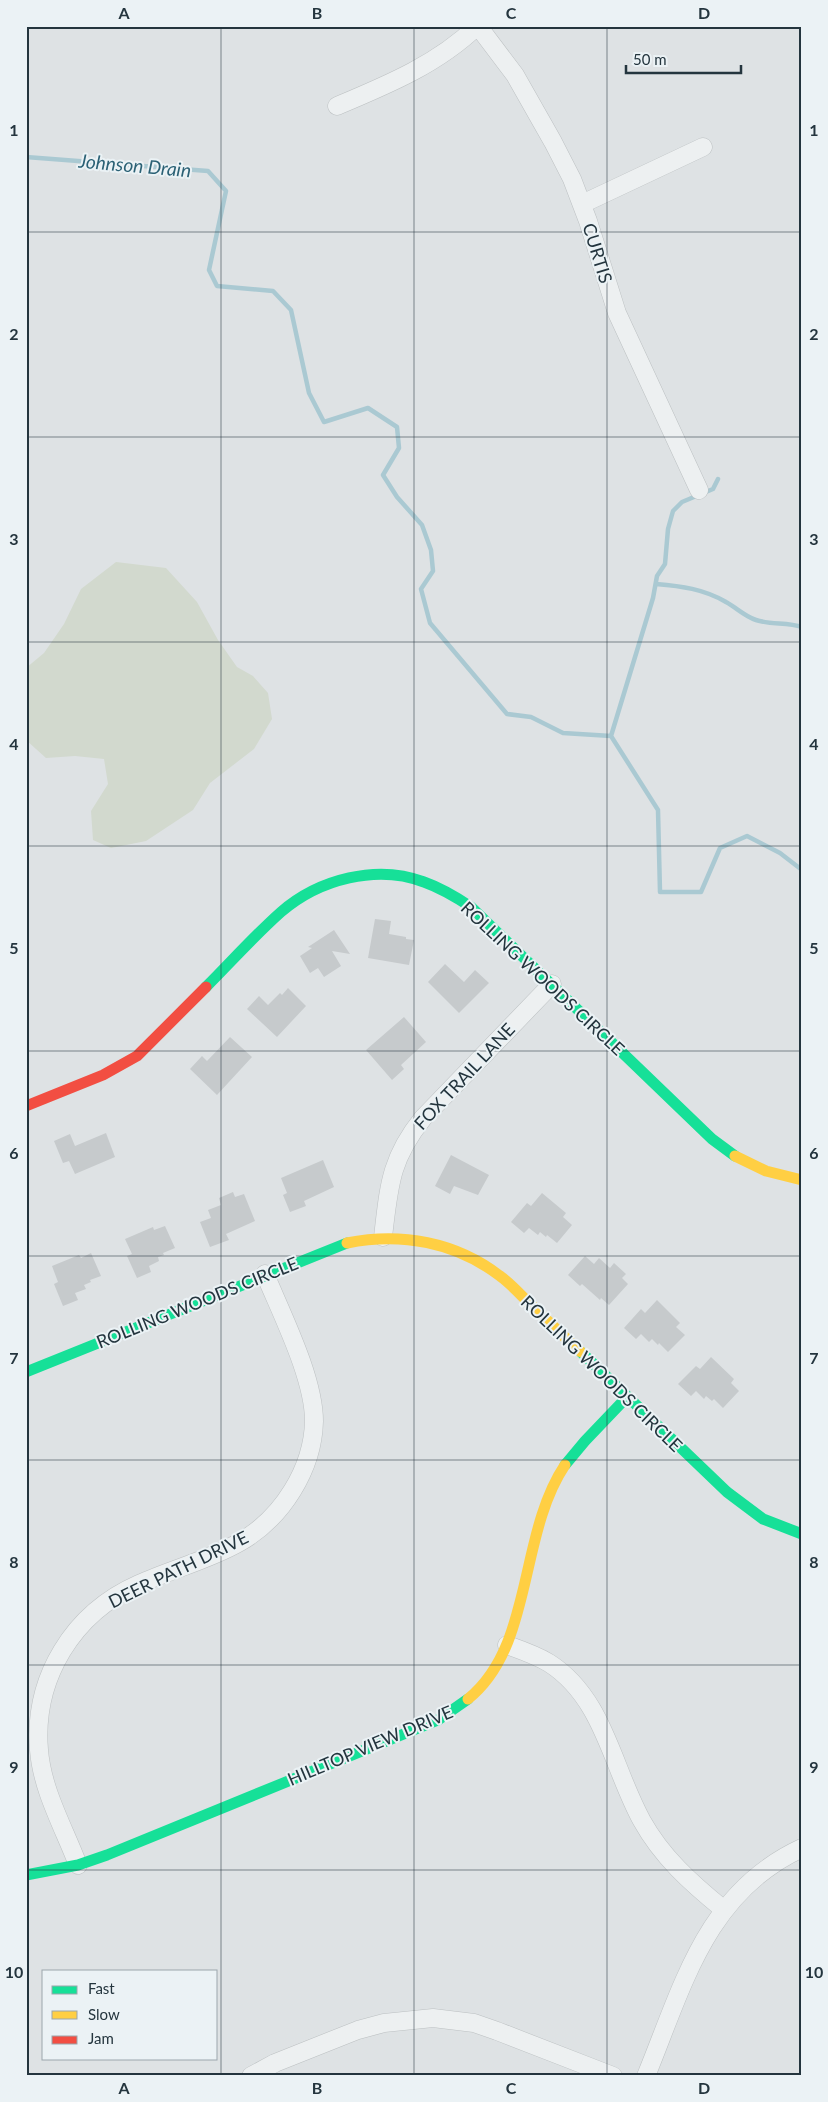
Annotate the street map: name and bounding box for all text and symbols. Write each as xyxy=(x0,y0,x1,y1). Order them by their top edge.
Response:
text: A xyxy=(117,3,130,22)
text: B xyxy=(312,3,322,22)
text: C xyxy=(506,3,517,22)
text: D xyxy=(698,3,710,22)
scale bar xyxy=(626,42,740,74)
text: 50 m xyxy=(633,50,667,68)
text: 1 xyxy=(9,120,19,139)
text: 1 xyxy=(809,120,819,139)
water label: Johnson Drain xyxy=(77,149,192,181)
street label: CURTIS xyxy=(578,220,618,286)
text: 2 xyxy=(9,324,19,343)
text: 2 xyxy=(809,324,819,343)
text: 3 xyxy=(9,529,19,548)
text: 3 xyxy=(809,529,819,548)
text: 4 xyxy=(9,734,19,753)
text: 4 xyxy=(809,734,819,753)
street label: ROLLING WOODS CIRCLE xyxy=(457,896,629,1060)
text: 5 xyxy=(9,938,19,957)
text: 5 xyxy=(809,938,819,957)
street label: FOX TRAIL LANE xyxy=(409,1018,519,1134)
text: 6 xyxy=(9,1143,19,1162)
text: 6 xyxy=(809,1143,819,1162)
street label: ROLLING WOODS CIRCLE xyxy=(93,1251,301,1353)
street label: ROLLING WOODS CIRCLE xyxy=(517,1290,687,1456)
text: 7 xyxy=(9,1348,19,1367)
text: 7 xyxy=(809,1348,819,1367)
street label: DEER PATH DRIVE xyxy=(105,1526,251,1612)
text: 8 xyxy=(9,1552,19,1571)
text: 8 xyxy=(809,1552,819,1571)
street label: HILLTOP VIEW DRIVE xyxy=(284,1700,456,1790)
text: 9 xyxy=(9,1757,19,1776)
text: 9 xyxy=(809,1757,819,1776)
text: 10 xyxy=(5,1962,23,1981)
text: 10 xyxy=(805,1962,823,1981)
legend xyxy=(42,1970,218,2060)
text: Fast xyxy=(88,1979,115,1997)
text: Slow xyxy=(88,2005,120,2023)
text: Jam xyxy=(88,2029,114,2047)
text: A xyxy=(117,2078,130,2097)
text: B xyxy=(312,2078,322,2097)
text: C xyxy=(506,2078,517,2097)
text: D xyxy=(698,2078,710,2097)

